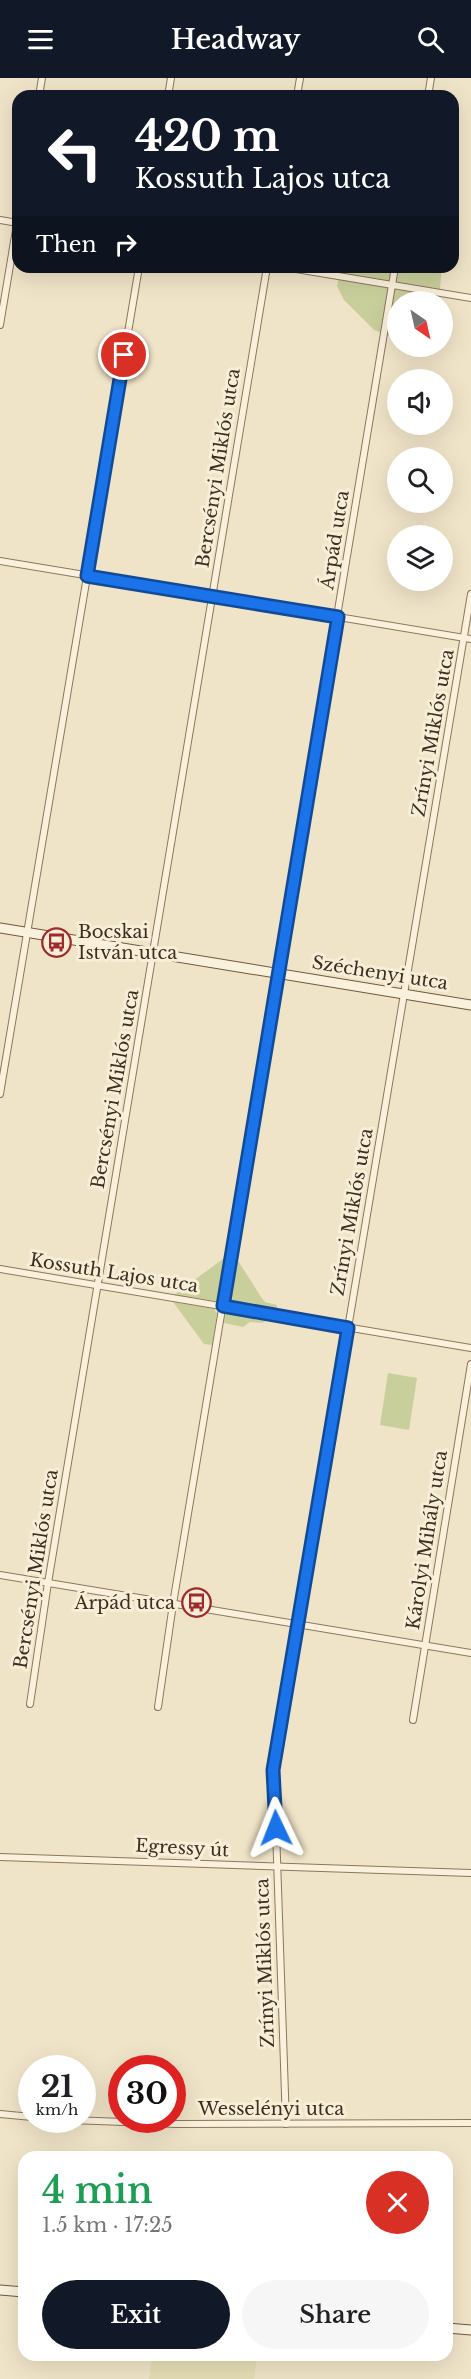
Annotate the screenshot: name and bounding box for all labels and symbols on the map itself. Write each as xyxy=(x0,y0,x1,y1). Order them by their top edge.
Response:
north arrow xyxy=(387,291,453,357)
pin xyxy=(98,329,149,380)
street label: Bercsényi Miklós utca xyxy=(191,367,245,569)
street label: Árpád utca xyxy=(315,488,354,592)
street label: Zrínyi Miklós utca xyxy=(407,647,459,818)
place label: Bocskai István utca xyxy=(78,921,177,964)
bus stop icon: Bocskai István utca xyxy=(41,926,73,958)
street label: Széchenyi utca xyxy=(310,951,450,995)
street label: Bercsényi Miklós utca xyxy=(87,988,143,1190)
street label: Zrínyi Miklós utca xyxy=(326,1126,378,1297)
street label: Kossuth Lajos utca xyxy=(28,1249,200,1297)
street label: Károlyi Mihály utca xyxy=(402,1449,452,1631)
street label: Bercsényi Miklós utca xyxy=(9,1468,63,1670)
bus stop icon: Árpád utca xyxy=(180,1587,212,1619)
place label: Árpád utca xyxy=(74,1591,175,1614)
position arrow xyxy=(244,1796,308,1860)
street label: Egressy út xyxy=(135,1835,230,1861)
street label: Zrínyi Miklós utca xyxy=(251,1878,279,2048)
speed limit sign: 30 xyxy=(108,2055,186,2133)
street label: Wesselényi utca xyxy=(197,2098,344,2120)

